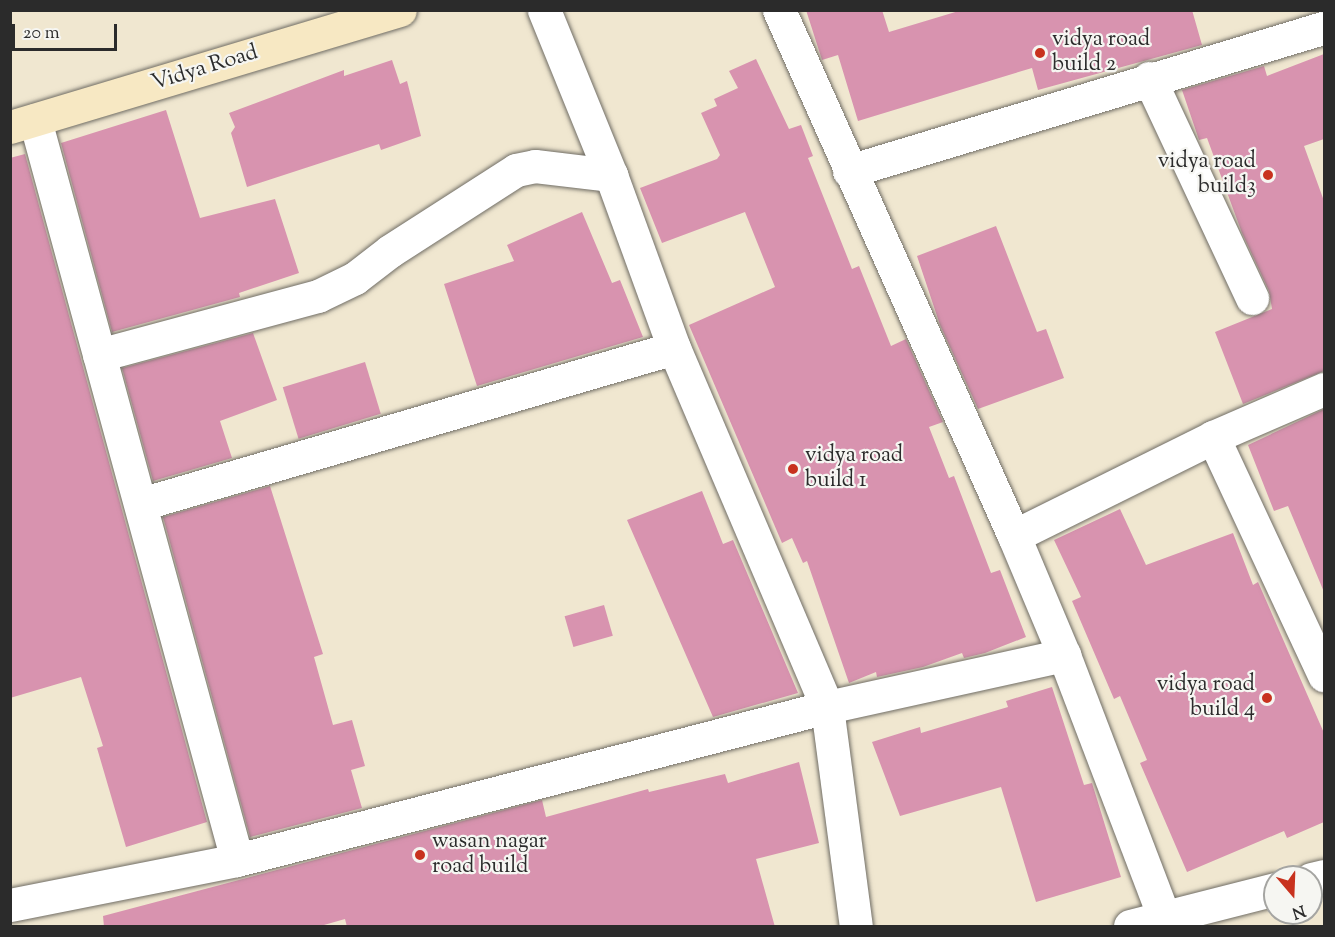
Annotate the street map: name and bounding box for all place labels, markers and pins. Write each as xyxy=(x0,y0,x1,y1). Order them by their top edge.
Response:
place label: vidya road build 2 xyxy=(1052,27,1150,78)
marker: vidya road build 2 xyxy=(1033,46,1047,60)
place label: vidya road build3 xyxy=(1158,149,1256,200)
marker: vidya road build3 xyxy=(1261,168,1275,182)
place label: vidya road build 1 xyxy=(805,443,903,494)
marker: vidya road build 1 xyxy=(786,462,800,476)
place label: vidya road build 4 xyxy=(1157,672,1255,724)
marker: vidya road build 4 xyxy=(1260,691,1274,705)
place label: wasan nagar road build xyxy=(432,829,547,880)
marker: wasan nagar road build xyxy=(413,848,427,862)

